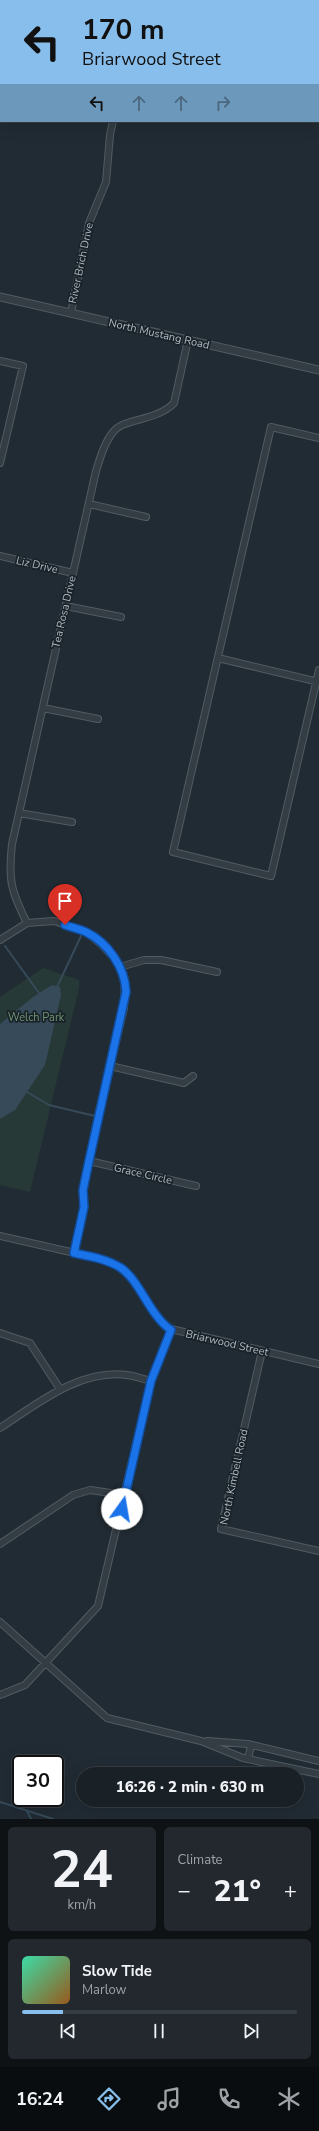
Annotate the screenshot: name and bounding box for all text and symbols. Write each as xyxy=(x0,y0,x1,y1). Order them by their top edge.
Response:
text: 170 m xyxy=(82,11,165,49)
icon: left xyxy=(16,16,68,68)
text: Briarwood Street xyxy=(82,47,221,71)
icon: left xyxy=(86,92,108,114)
icon: ahead xyxy=(128,92,150,114)
icon: ahead xyxy=(170,92,192,114)
icon: right xyxy=(212,92,234,114)
street label: River Brich Drive xyxy=(65,221,97,305)
street label: North Mustang Road xyxy=(107,315,211,353)
street label: Liz Drive xyxy=(15,553,60,577)
street label: Tea Rosa Drive xyxy=(48,574,80,650)
pin xyxy=(48,884,82,925)
icon: arrive xyxy=(54,890,76,912)
park label: Welch Park xyxy=(8,1010,65,1025)
street label: Grace Circle xyxy=(112,1160,174,1188)
street label: Briarwood Street xyxy=(184,1326,270,1360)
street label: North Kimbell Road xyxy=(217,1428,251,1526)
position arrow xyxy=(101,1488,143,1530)
speed limit sign: 30 xyxy=(12,1755,64,1807)
text: 16:26 · 2 min · 630 m xyxy=(116,1777,264,1797)
text: 24 xyxy=(51,1834,113,1905)
text: Climate xyxy=(178,1851,223,1869)
text: 21° xyxy=(213,1871,261,1912)
text: − xyxy=(178,1876,191,1906)
text: + xyxy=(284,1876,297,1906)
text: km/h xyxy=(67,1896,96,1914)
text: Slow Tide xyxy=(82,1961,152,1981)
text: Marlow xyxy=(82,1981,127,1999)
icon: previous xyxy=(57,2020,79,2042)
icon: pause xyxy=(148,2020,170,2042)
icon: next xyxy=(240,2020,262,2042)
icon: directions xyxy=(95,2085,123,2113)
icon: music xyxy=(155,2085,183,2113)
icon: phone xyxy=(215,2085,243,2113)
icon: climate xyxy=(275,2085,303,2113)
text: 16:24 xyxy=(16,2087,64,2111)

